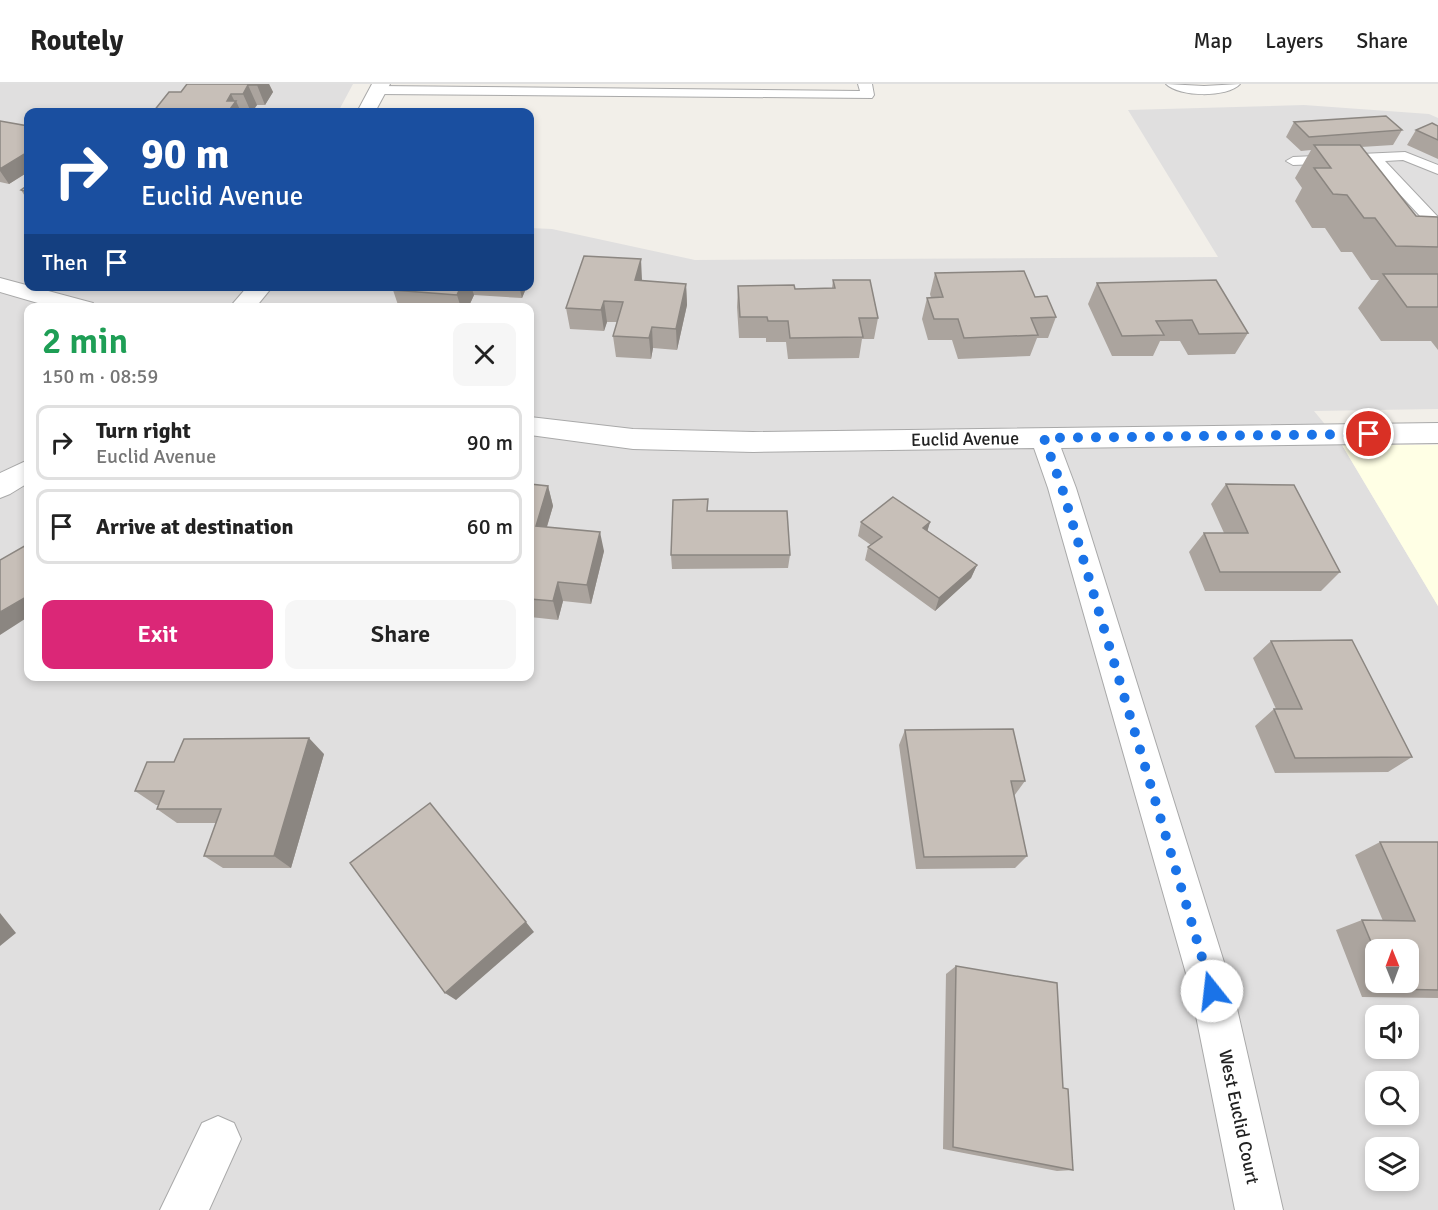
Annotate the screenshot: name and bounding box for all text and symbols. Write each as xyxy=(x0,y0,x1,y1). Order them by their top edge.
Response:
text: Routely xyxy=(30,24,123,58)
text: Map xyxy=(1194,28,1232,54)
text: Layers xyxy=(1265,28,1323,54)
text: Share xyxy=(1356,28,1408,54)
text: 90 m xyxy=(141,129,230,180)
icon: right xyxy=(42,132,120,210)
text: Euclid Avenue xyxy=(141,180,303,213)
icon: arrive xyxy=(100,246,133,279)
text: Then xyxy=(42,249,88,276)
text: 2 min xyxy=(42,319,128,364)
button: close xyxy=(453,323,516,386)
text: 150 m · 08:59 xyxy=(42,364,158,389)
pin xyxy=(1343,408,1394,459)
text: Turn right xyxy=(96,417,191,444)
icon: arrive xyxy=(1352,417,1385,450)
icon: right xyxy=(45,426,78,459)
street label: Euclid Avenue xyxy=(911,427,1019,451)
text: 90 m xyxy=(467,429,513,456)
text: Euclid Avenue xyxy=(96,444,216,469)
icon: arrive xyxy=(45,510,78,543)
text: Arrive at destination xyxy=(96,513,293,540)
text: 60 m xyxy=(467,513,513,540)
button: Exit xyxy=(42,600,273,669)
button: Share xyxy=(285,600,516,669)
north arrow xyxy=(1365,939,1419,993)
map controls xyxy=(1365,939,1419,1191)
position arrow xyxy=(1180,959,1244,1023)
button: sound xyxy=(1365,1005,1419,1059)
street label: West Euclid Court xyxy=(1214,1048,1264,1186)
button: search xyxy=(1365,1071,1419,1125)
button: layers xyxy=(1365,1137,1419,1191)

